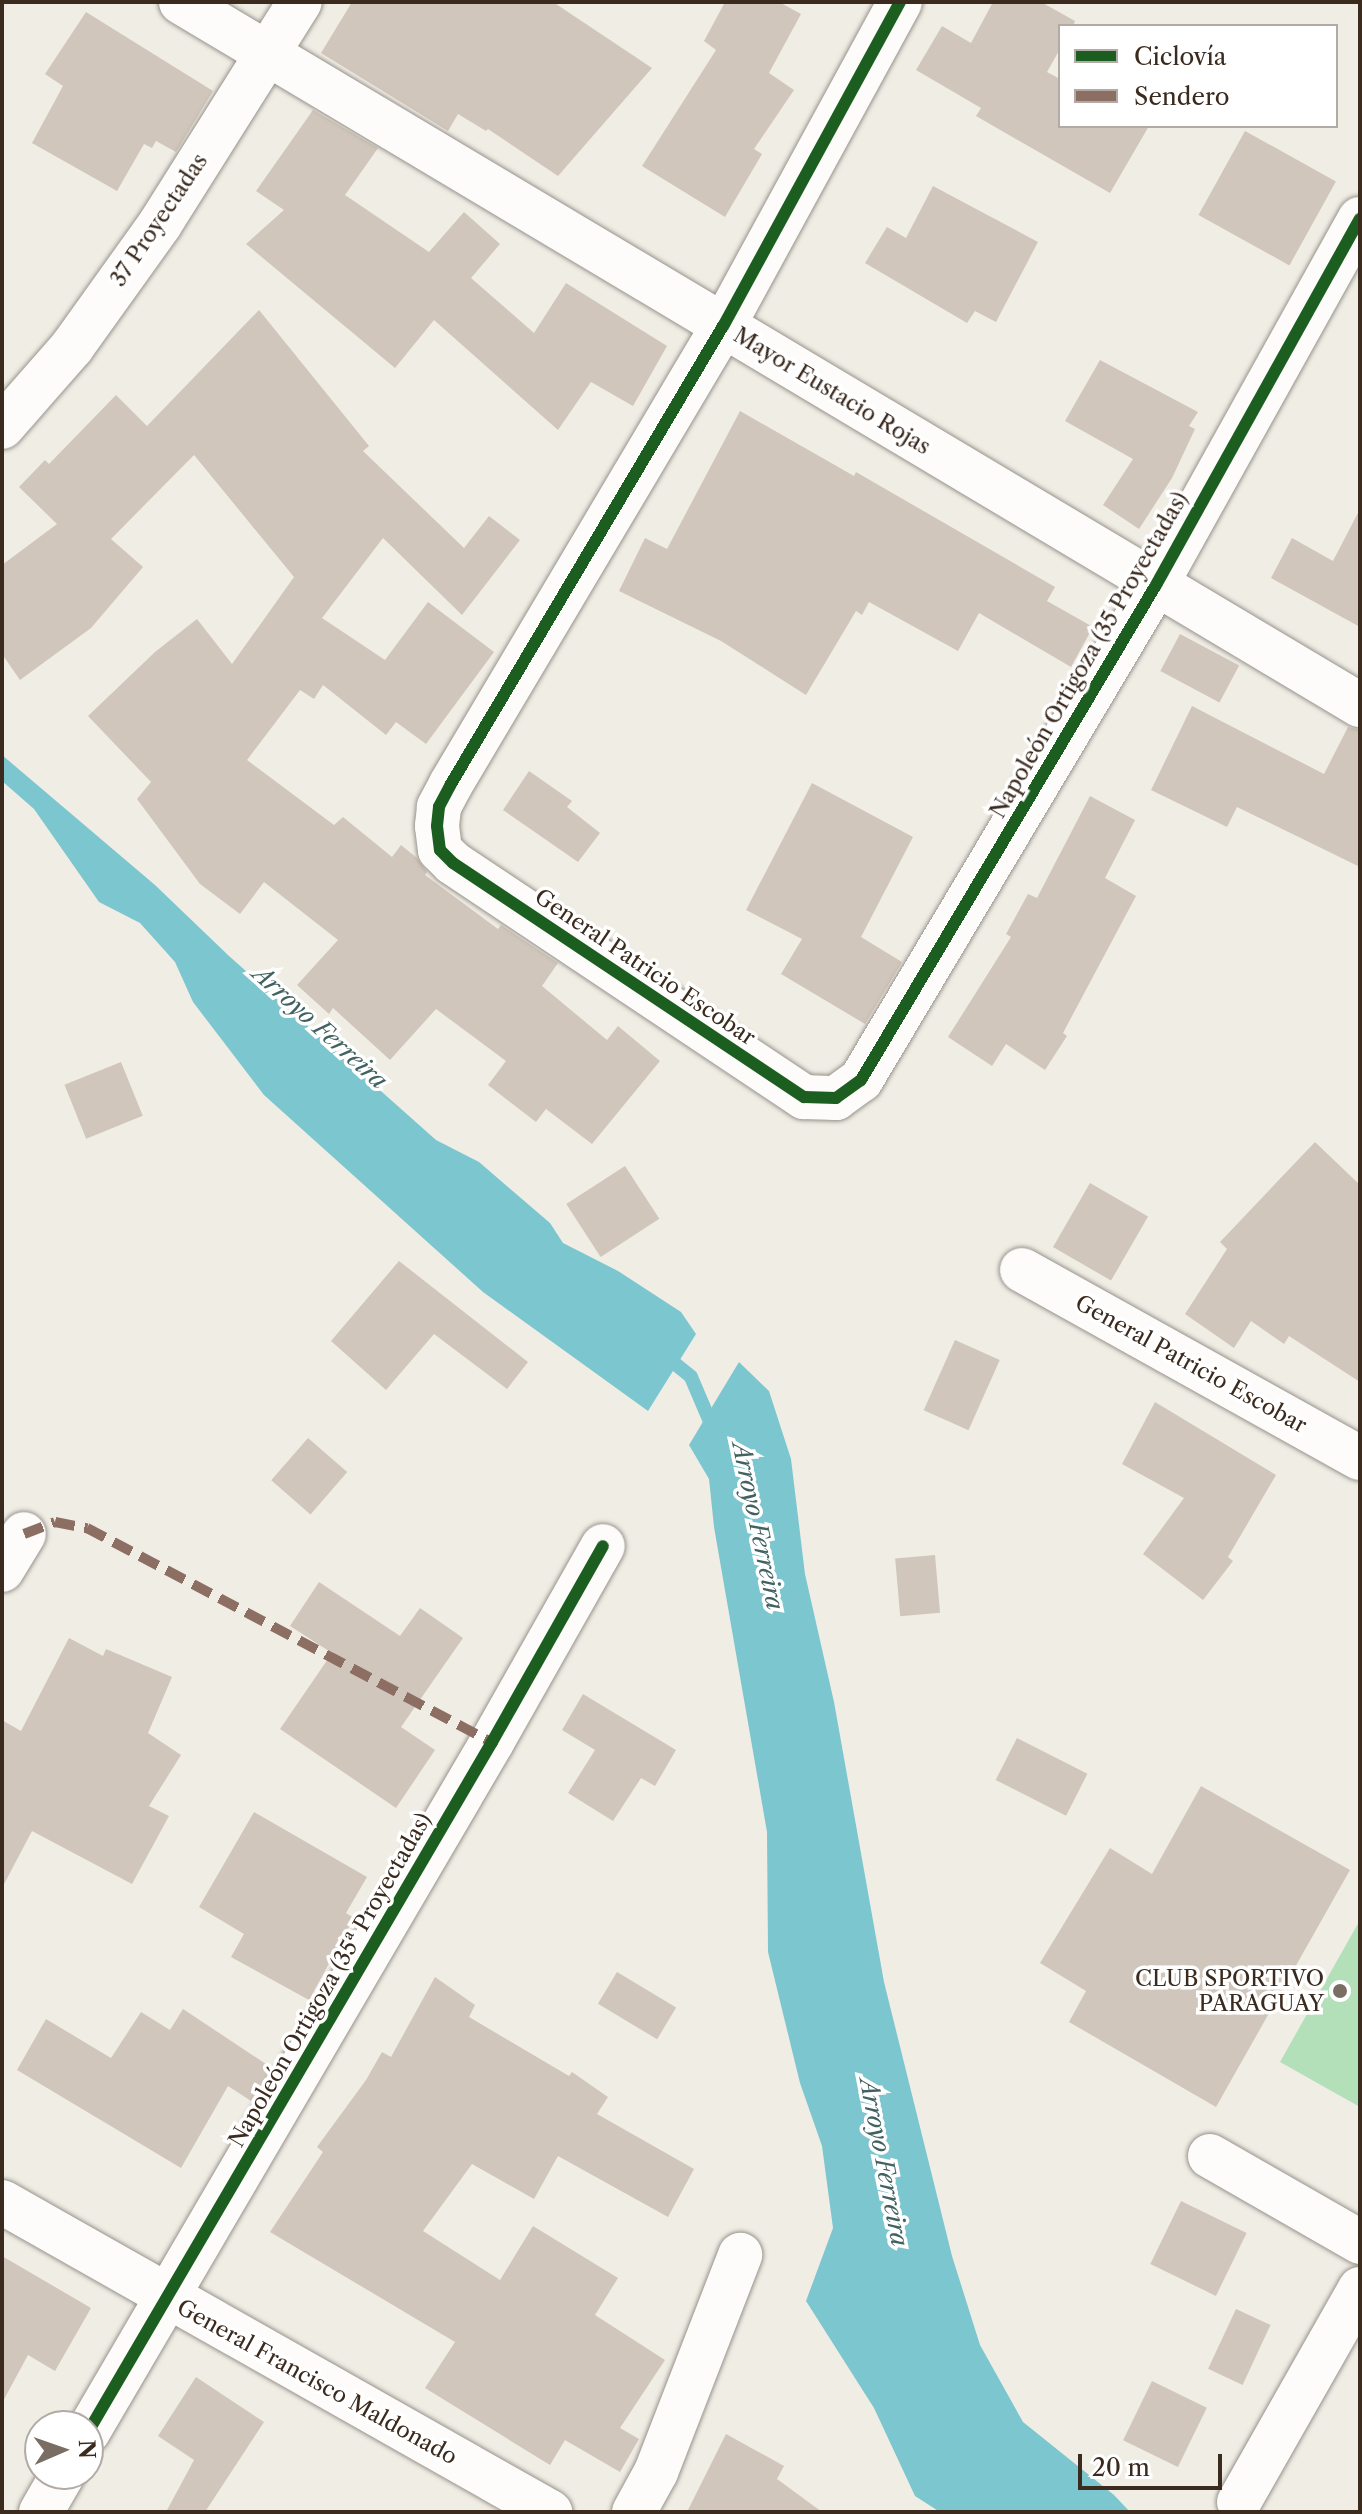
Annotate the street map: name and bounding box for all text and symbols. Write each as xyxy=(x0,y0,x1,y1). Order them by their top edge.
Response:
legend xyxy=(1058,24,1338,128)
text: Ciclovía xyxy=(1134,42,1227,71)
text: Sendero xyxy=(1134,82,1229,111)
street label: 37 Proyectadas xyxy=(105,149,213,291)
street label: Mayor Eustacio Rojas xyxy=(729,322,935,460)
street label: Napoleón Ortigoza (35 Proyectadas) xyxy=(984,487,1194,823)
street label: General Patricio Escobar xyxy=(530,883,760,1051)
water label: Arroyo Ferreira xyxy=(247,959,393,1095)
street label: General Patricio Escobar xyxy=(1071,1289,1311,1439)
water label: Arroyo Ferreira xyxy=(726,1439,790,1613)
street label: Napoleón Ortigoza (35ª Proyectadas) xyxy=(223,1808,437,2152)
place label: CLUB SPORTIVO PARAGUAY xyxy=(1135,1965,1324,2016)
marker: CLUB SPORTIVO PARAGUAY xyxy=(1331,1982,1349,2000)
water label: Arroyo Ferreira xyxy=(854,2075,914,2249)
street label: General Francisco Maldonado xyxy=(172,2294,462,2470)
north arrow xyxy=(24,2410,104,2490)
scale bar xyxy=(1082,2438,1226,2488)
text: N xyxy=(73,2439,100,2459)
text: 20 m xyxy=(1092,2453,1150,2482)

